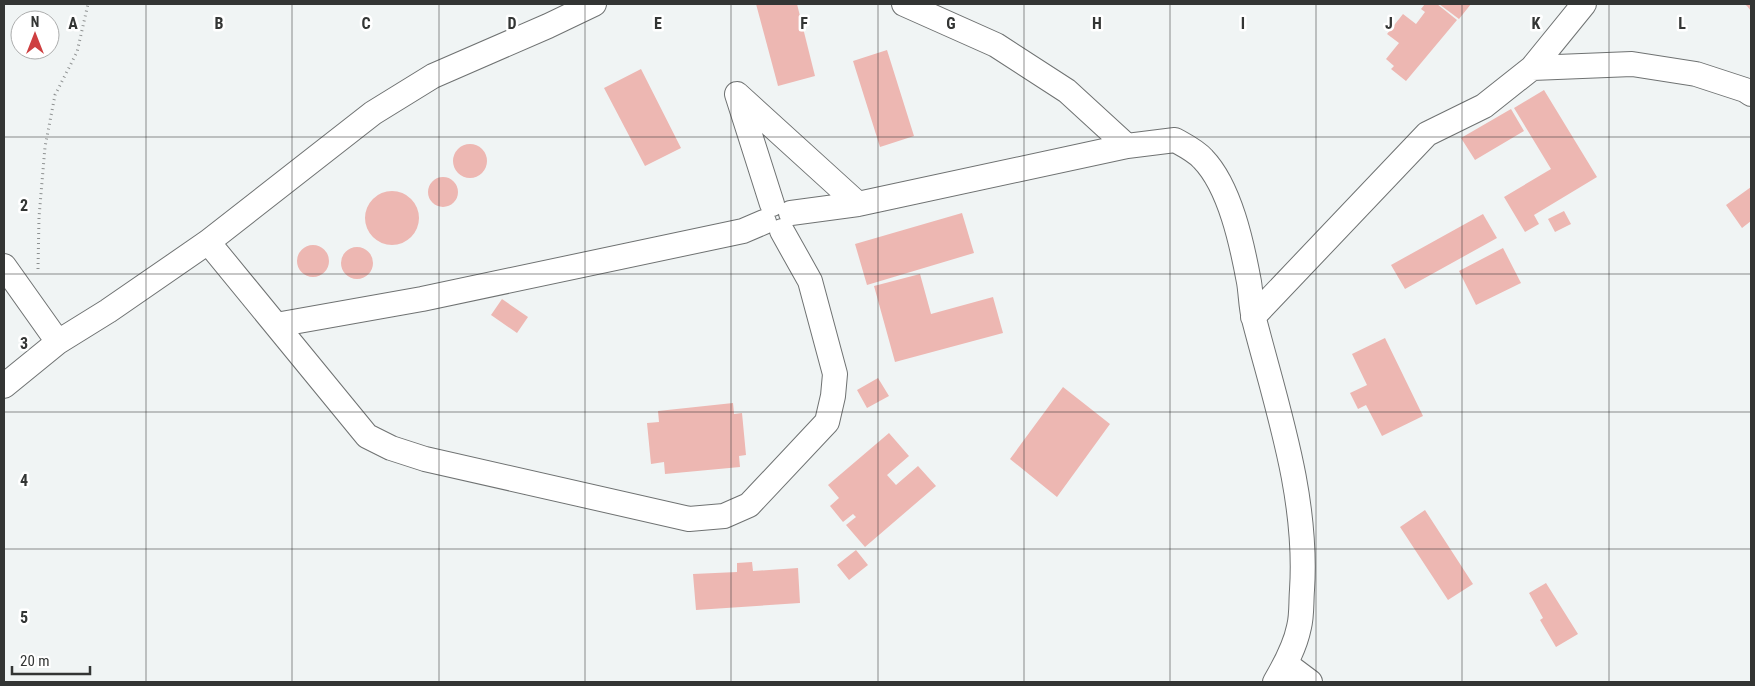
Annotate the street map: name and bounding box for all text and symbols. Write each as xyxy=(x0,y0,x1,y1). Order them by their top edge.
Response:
north arrow xyxy=(10,10,60,60)
text: N xyxy=(31,14,39,30)
text: A xyxy=(68,14,78,33)
text: B xyxy=(215,14,224,33)
text: C xyxy=(361,14,371,33)
text: D xyxy=(507,14,517,33)
text: E xyxy=(654,14,662,33)
text: F xyxy=(800,14,808,33)
text: G xyxy=(946,14,956,33)
text: H xyxy=(1092,14,1102,33)
text: I xyxy=(1241,14,1245,33)
text: J xyxy=(1385,14,1393,33)
text: K xyxy=(1532,14,1541,33)
text: L xyxy=(1678,14,1686,33)
text: 2 xyxy=(20,196,28,215)
text: 3 xyxy=(20,334,28,353)
text: 4 xyxy=(20,471,28,490)
text: 5 xyxy=(20,608,28,627)
scale bar xyxy=(12,644,90,676)
text: 20 m xyxy=(20,652,50,670)

